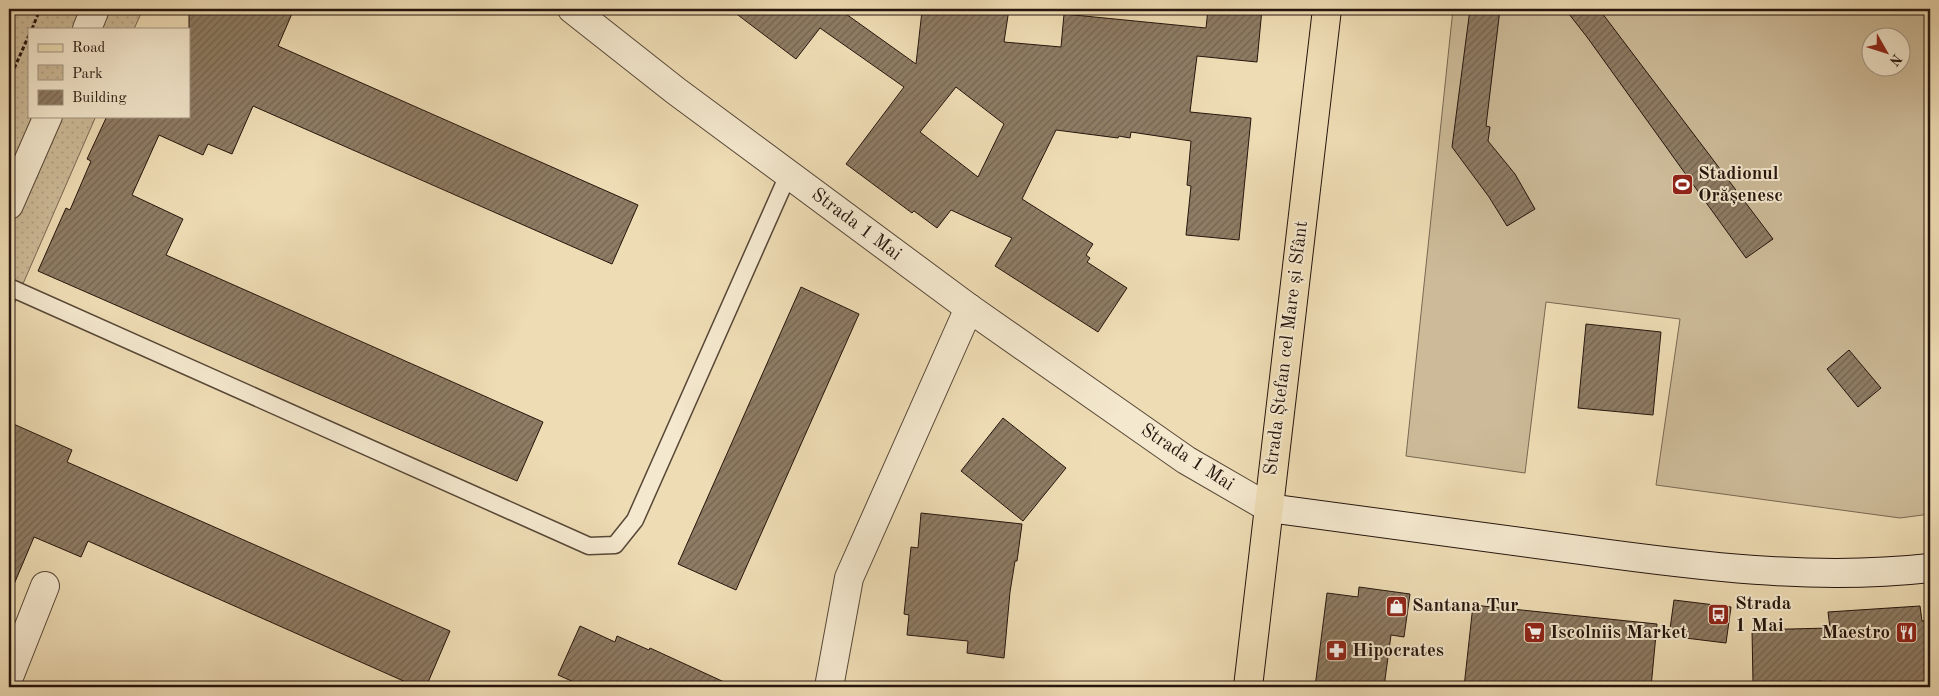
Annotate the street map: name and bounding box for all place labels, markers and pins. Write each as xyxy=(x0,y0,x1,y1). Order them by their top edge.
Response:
place label: Stadionul Orășenesc xyxy=(1698,165,1783,206)
sports icon: Stadionul Orășenesc xyxy=(1670,173,1694,197)
shop icon: Santana Tur xyxy=(1384,594,1408,618)
place label: Strada 1 Mai xyxy=(1735,595,1792,636)
place label: Santana Tur xyxy=(1412,597,1518,616)
bus stop icon: Strada 1 Mai xyxy=(1707,603,1731,627)
supermarket icon: Iscolniis Market xyxy=(1522,621,1546,645)
restaurant icon: Maestro xyxy=(1894,621,1918,645)
place label: Iscolniis Market xyxy=(1550,624,1688,643)
place label: Maestro xyxy=(1822,624,1890,643)
pharmacy icon: Hipocrates xyxy=(1324,639,1348,663)
place label: Hipocrates xyxy=(1352,642,1444,661)

